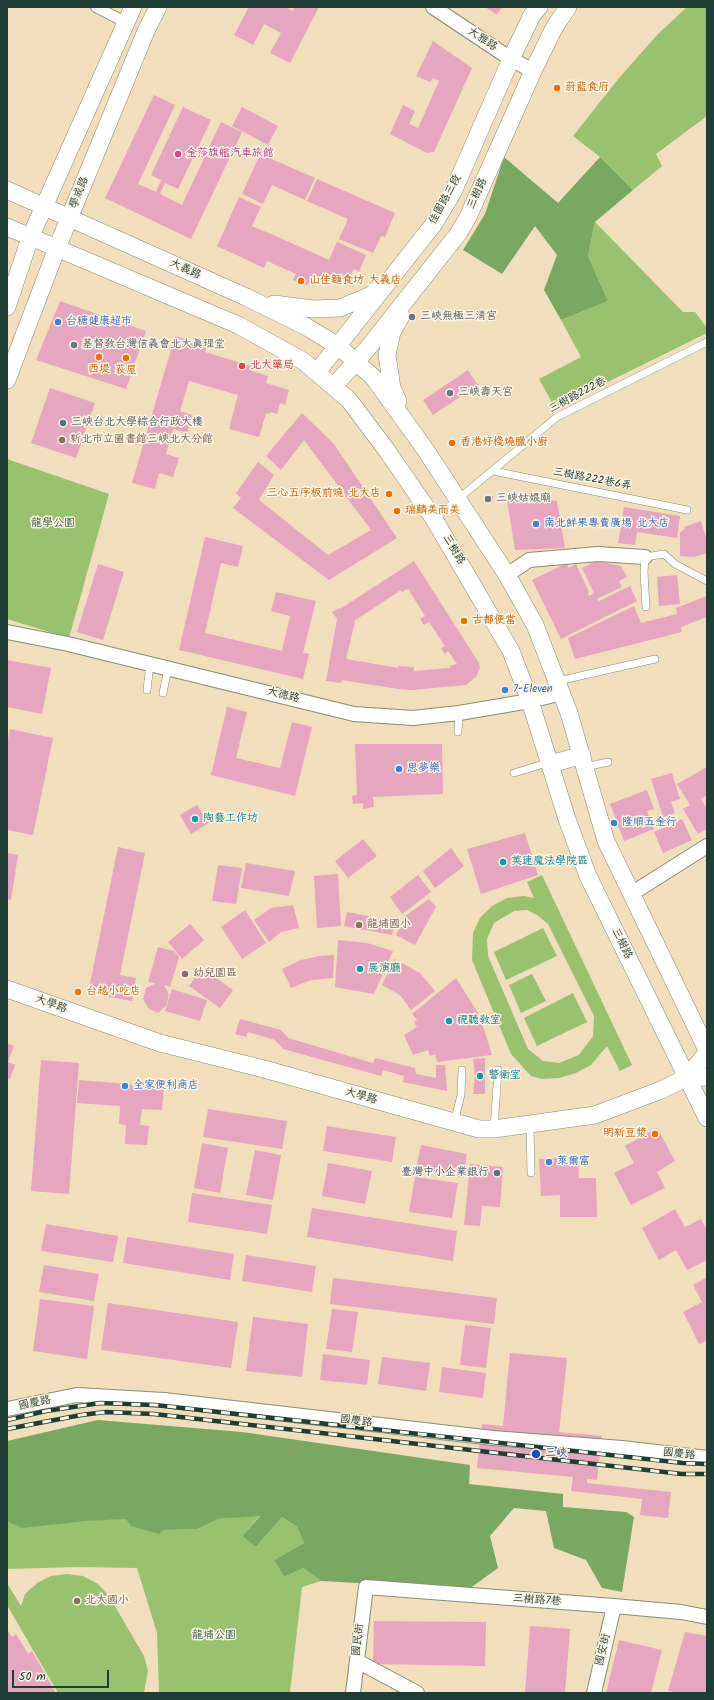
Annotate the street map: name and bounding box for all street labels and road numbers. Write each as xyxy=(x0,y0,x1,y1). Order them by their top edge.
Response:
street label: 大雅路 xyxy=(465,25,499,55)
street label: 佳園路三段 xyxy=(427,173,465,227)
street label: 學成路 xyxy=(68,175,92,211)
street label: 三樹路 xyxy=(465,176,491,212)
street label: 大義路 xyxy=(167,257,203,283)
street label: 三樹路222巷 xyxy=(547,375,609,417)
street label: 三樹路222巷6弄 xyxy=(551,466,633,494)
street label: 三樹路 xyxy=(439,532,467,568)
street label: 大德路 xyxy=(265,686,301,706)
street label: 三樹路 xyxy=(608,926,634,962)
street label: 大學路 xyxy=(33,993,69,1017)
street label: 大學路 xyxy=(343,1086,379,1108)
street label: 國慶路 xyxy=(17,1394,53,1414)
street label: 國慶路 xyxy=(339,1413,373,1431)
street label: 國慶路 xyxy=(662,1447,696,1463)
street label: 三樹路7巷 xyxy=(512,1593,562,1609)
street label: 國民街 xyxy=(350,1623,368,1657)
street label: 國安街 xyxy=(594,1632,614,1668)

